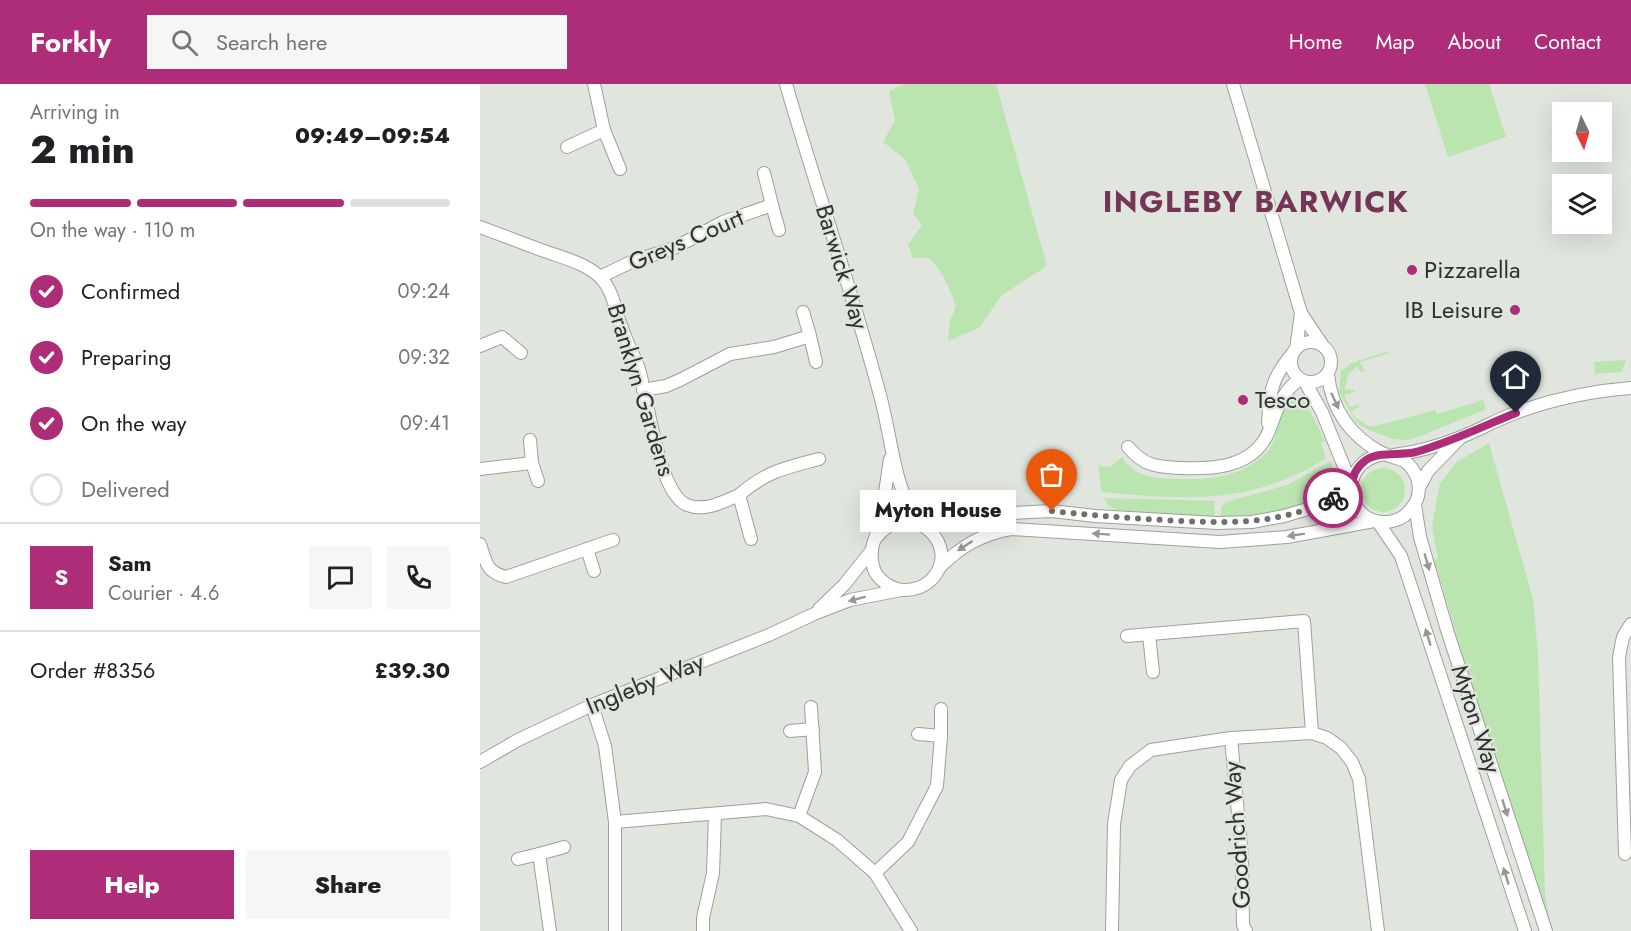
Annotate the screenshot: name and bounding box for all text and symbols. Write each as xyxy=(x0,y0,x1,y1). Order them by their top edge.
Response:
search box xyxy=(147,15,567,69)
text: Forkly xyxy=(30,22,111,63)
icon: search xyxy=(168,26,201,59)
text: Search here xyxy=(216,26,327,58)
text: Home xyxy=(1289,27,1342,57)
text: Map xyxy=(1375,27,1415,57)
text: About xyxy=(1448,27,1501,57)
text: Contact xyxy=(1534,27,1601,57)
text: Arriving in xyxy=(30,98,120,127)
north arrow xyxy=(1552,102,1612,162)
map controls xyxy=(1552,102,1612,234)
text: 09:49–09:54 xyxy=(295,119,450,151)
text: 2 min xyxy=(30,121,135,178)
button: layers xyxy=(1552,174,1612,234)
district label: INGLEBY BARWICK xyxy=(1103,180,1409,223)
street label: Greys Court xyxy=(623,199,749,279)
street label: Barwick Way xyxy=(807,200,878,334)
text: On the way · 110 m xyxy=(30,216,195,245)
place label: Pizzarella xyxy=(1424,252,1521,287)
marker: Pizzarella xyxy=(1405,263,1419,277)
icon: check xyxy=(30,275,63,308)
text: Confirmed xyxy=(81,275,180,307)
text: 09:24 xyxy=(397,277,450,306)
place label: IB Leisure xyxy=(1405,292,1503,327)
street label: Branklyn Gardens xyxy=(599,299,684,481)
marker: IB Leisure xyxy=(1508,303,1522,317)
icon: check xyxy=(30,341,63,374)
text: Preparing xyxy=(81,341,172,373)
text: 09:32 xyxy=(398,343,450,372)
pin xyxy=(1490,351,1541,413)
icon: home xyxy=(1499,360,1532,393)
place label: Tesco xyxy=(1255,382,1310,417)
marker: Tesco xyxy=(1236,393,1250,407)
one-way arrow xyxy=(1330,393,1339,410)
icon: check xyxy=(30,407,63,440)
text: On the way xyxy=(81,407,186,439)
text: 09:41 xyxy=(400,409,450,438)
pin xyxy=(1026,449,1077,511)
icon: bag xyxy=(1035,458,1068,491)
courier xyxy=(1303,468,1363,528)
text: Delivered xyxy=(81,473,170,505)
icon: bike xyxy=(1317,482,1350,515)
callout: Myton House xyxy=(860,490,1016,532)
text: Myton House xyxy=(874,496,1002,525)
one-way arrow xyxy=(1092,529,1111,539)
one-way arrow xyxy=(1286,531,1305,540)
one-way arrow xyxy=(957,540,973,552)
button: chat xyxy=(309,546,372,609)
button: phone xyxy=(387,546,450,609)
text: Sam xyxy=(108,547,152,579)
one-way arrow xyxy=(1423,553,1433,571)
text: S xyxy=(55,561,68,593)
text: Courier · 4.6 xyxy=(108,579,220,608)
one-way arrow xyxy=(848,594,866,604)
one-way arrow xyxy=(1423,628,1432,646)
street label: Ingleby Way xyxy=(581,644,709,723)
text: Order #8356 xyxy=(30,654,155,686)
text: £39.30 xyxy=(374,654,450,686)
street label: Myton Way xyxy=(1443,660,1511,778)
street label: Goodrich Way xyxy=(1214,760,1259,910)
one-way arrow xyxy=(1501,799,1510,817)
button: Help xyxy=(30,850,234,919)
button: Share xyxy=(246,850,450,919)
one-way arrow xyxy=(1501,867,1510,885)

